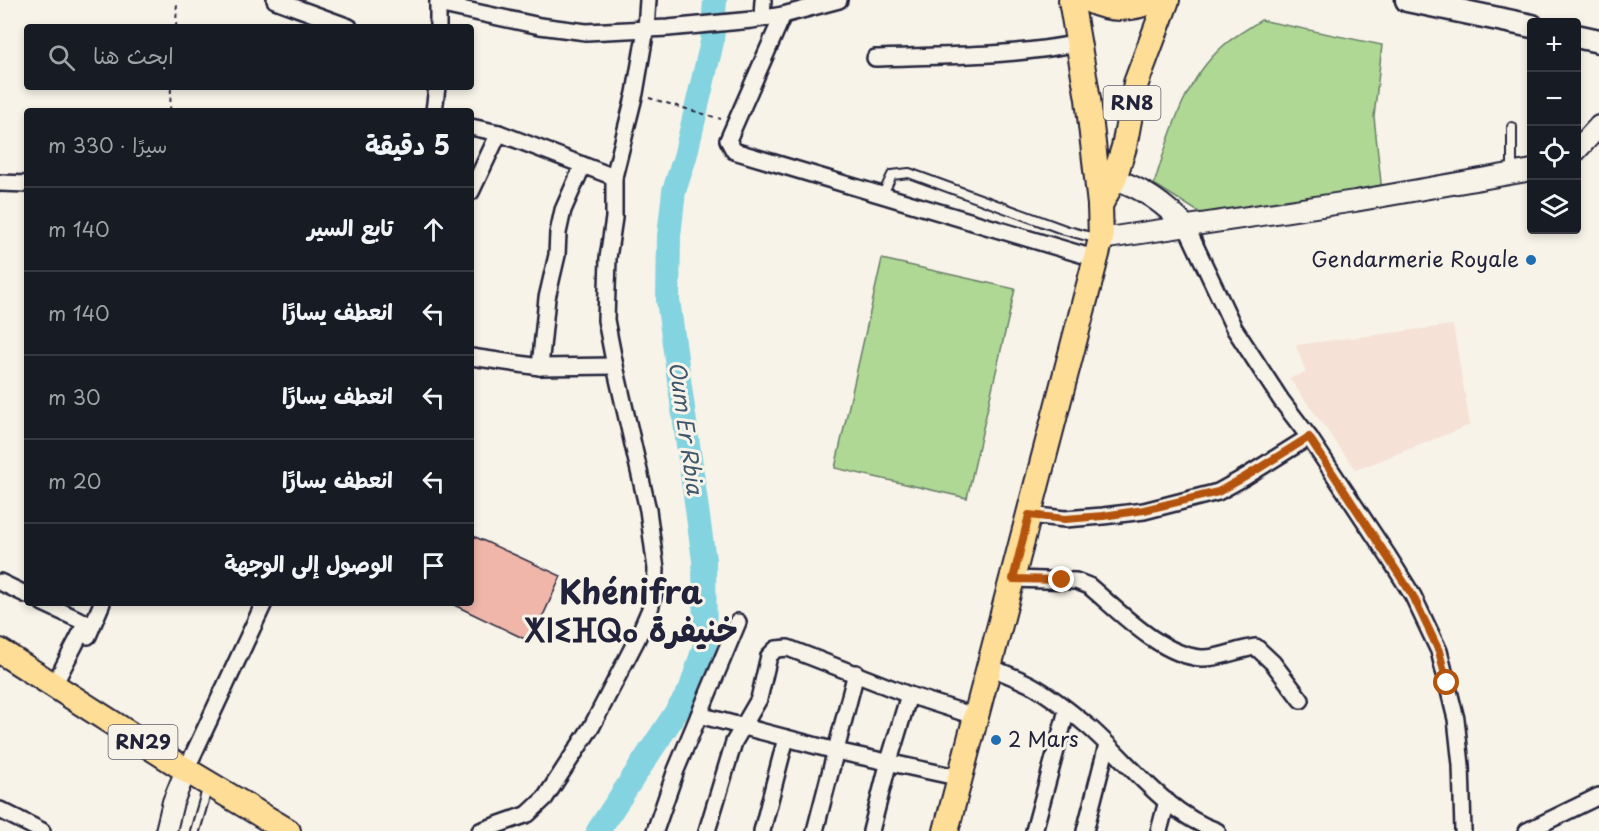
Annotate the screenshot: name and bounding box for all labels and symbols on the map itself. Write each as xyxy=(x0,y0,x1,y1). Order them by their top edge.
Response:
road number: RN8 xyxy=(1104,86,1160,120)
place label: Gendarmerie Royale xyxy=(1311,242,1519,274)
marker: Gendarmerie Royale xyxy=(1524,253,1538,267)
water label: Oum Er Rbia xyxy=(662,359,713,497)
district label: Khénifra ⵅⵏⵉⴼⵕⴰ خنيفرة xyxy=(524,565,738,653)
route end xyxy=(1048,566,1074,592)
route start xyxy=(1433,669,1459,695)
place label: 2 Mars xyxy=(1008,722,1079,754)
road number: RN29 xyxy=(108,725,178,759)
marker: 2 Mars xyxy=(989,733,1003,747)

